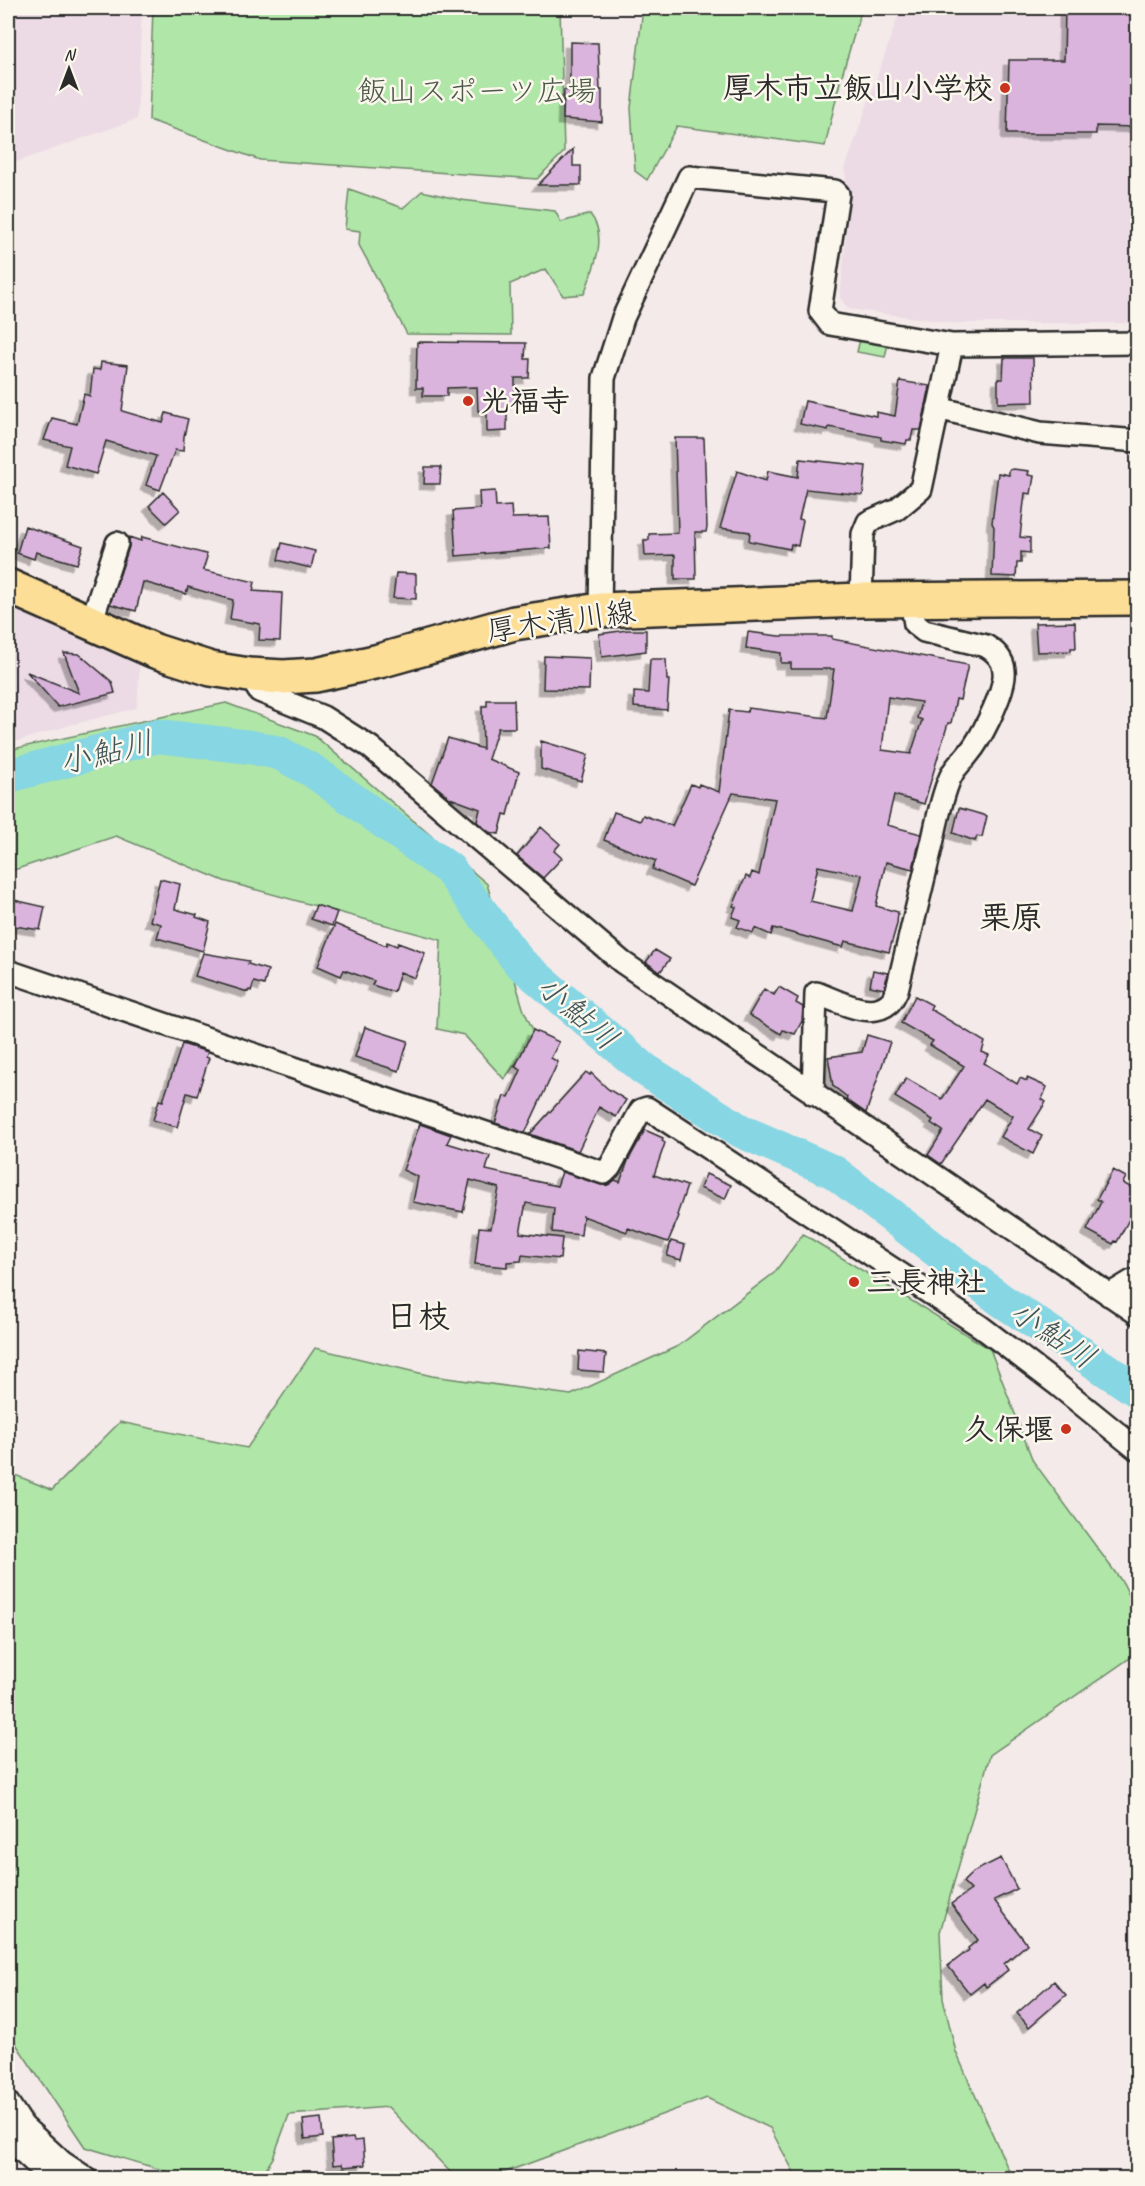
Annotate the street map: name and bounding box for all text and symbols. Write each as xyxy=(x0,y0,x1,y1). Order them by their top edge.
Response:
north arrow xyxy=(39,39,99,99)
text: N xyxy=(64,45,77,65)
place label: 厚木市立飯山小学校 xyxy=(723,69,993,107)
park label: 飯山スポーツ広場 xyxy=(357,72,597,110)
marker: 厚木市立飯山小学校 xyxy=(998,81,1012,95)
place label: 光福寺 xyxy=(480,382,570,420)
marker: 光福寺 xyxy=(461,394,475,408)
street label: 厚木清川線 xyxy=(484,592,638,650)
water label: 小鮎川 xyxy=(55,722,158,783)
district label: 栗原 xyxy=(979,897,1043,938)
water label: 小鮎川 xyxy=(528,965,627,1059)
place label: 三長神社 xyxy=(866,1263,986,1301)
marker: 三長神社 xyxy=(847,1275,861,1289)
water label: 小鮎川 xyxy=(1001,1291,1104,1378)
district label: 日枝 xyxy=(386,1296,450,1337)
place label: 久保堰 xyxy=(964,1410,1054,1448)
marker: 久保堰 xyxy=(1059,1422,1073,1436)

